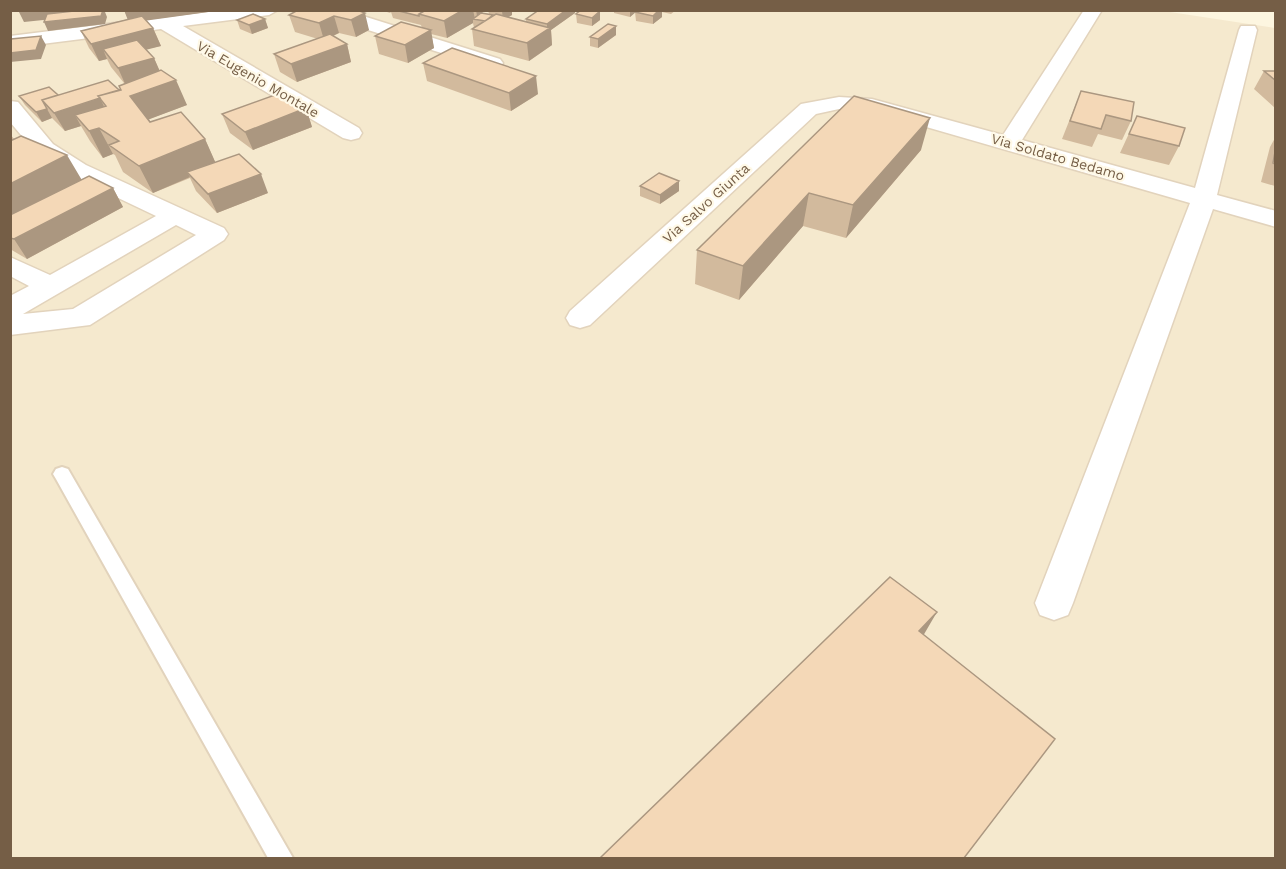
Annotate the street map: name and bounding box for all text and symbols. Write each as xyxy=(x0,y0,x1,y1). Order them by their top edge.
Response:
street label: Via Eugenio Montale xyxy=(194,37,322,121)
street label: Via Soldato Bedamo xyxy=(989,130,1127,184)
street label: Via Salvo Giunta xyxy=(659,160,753,246)

